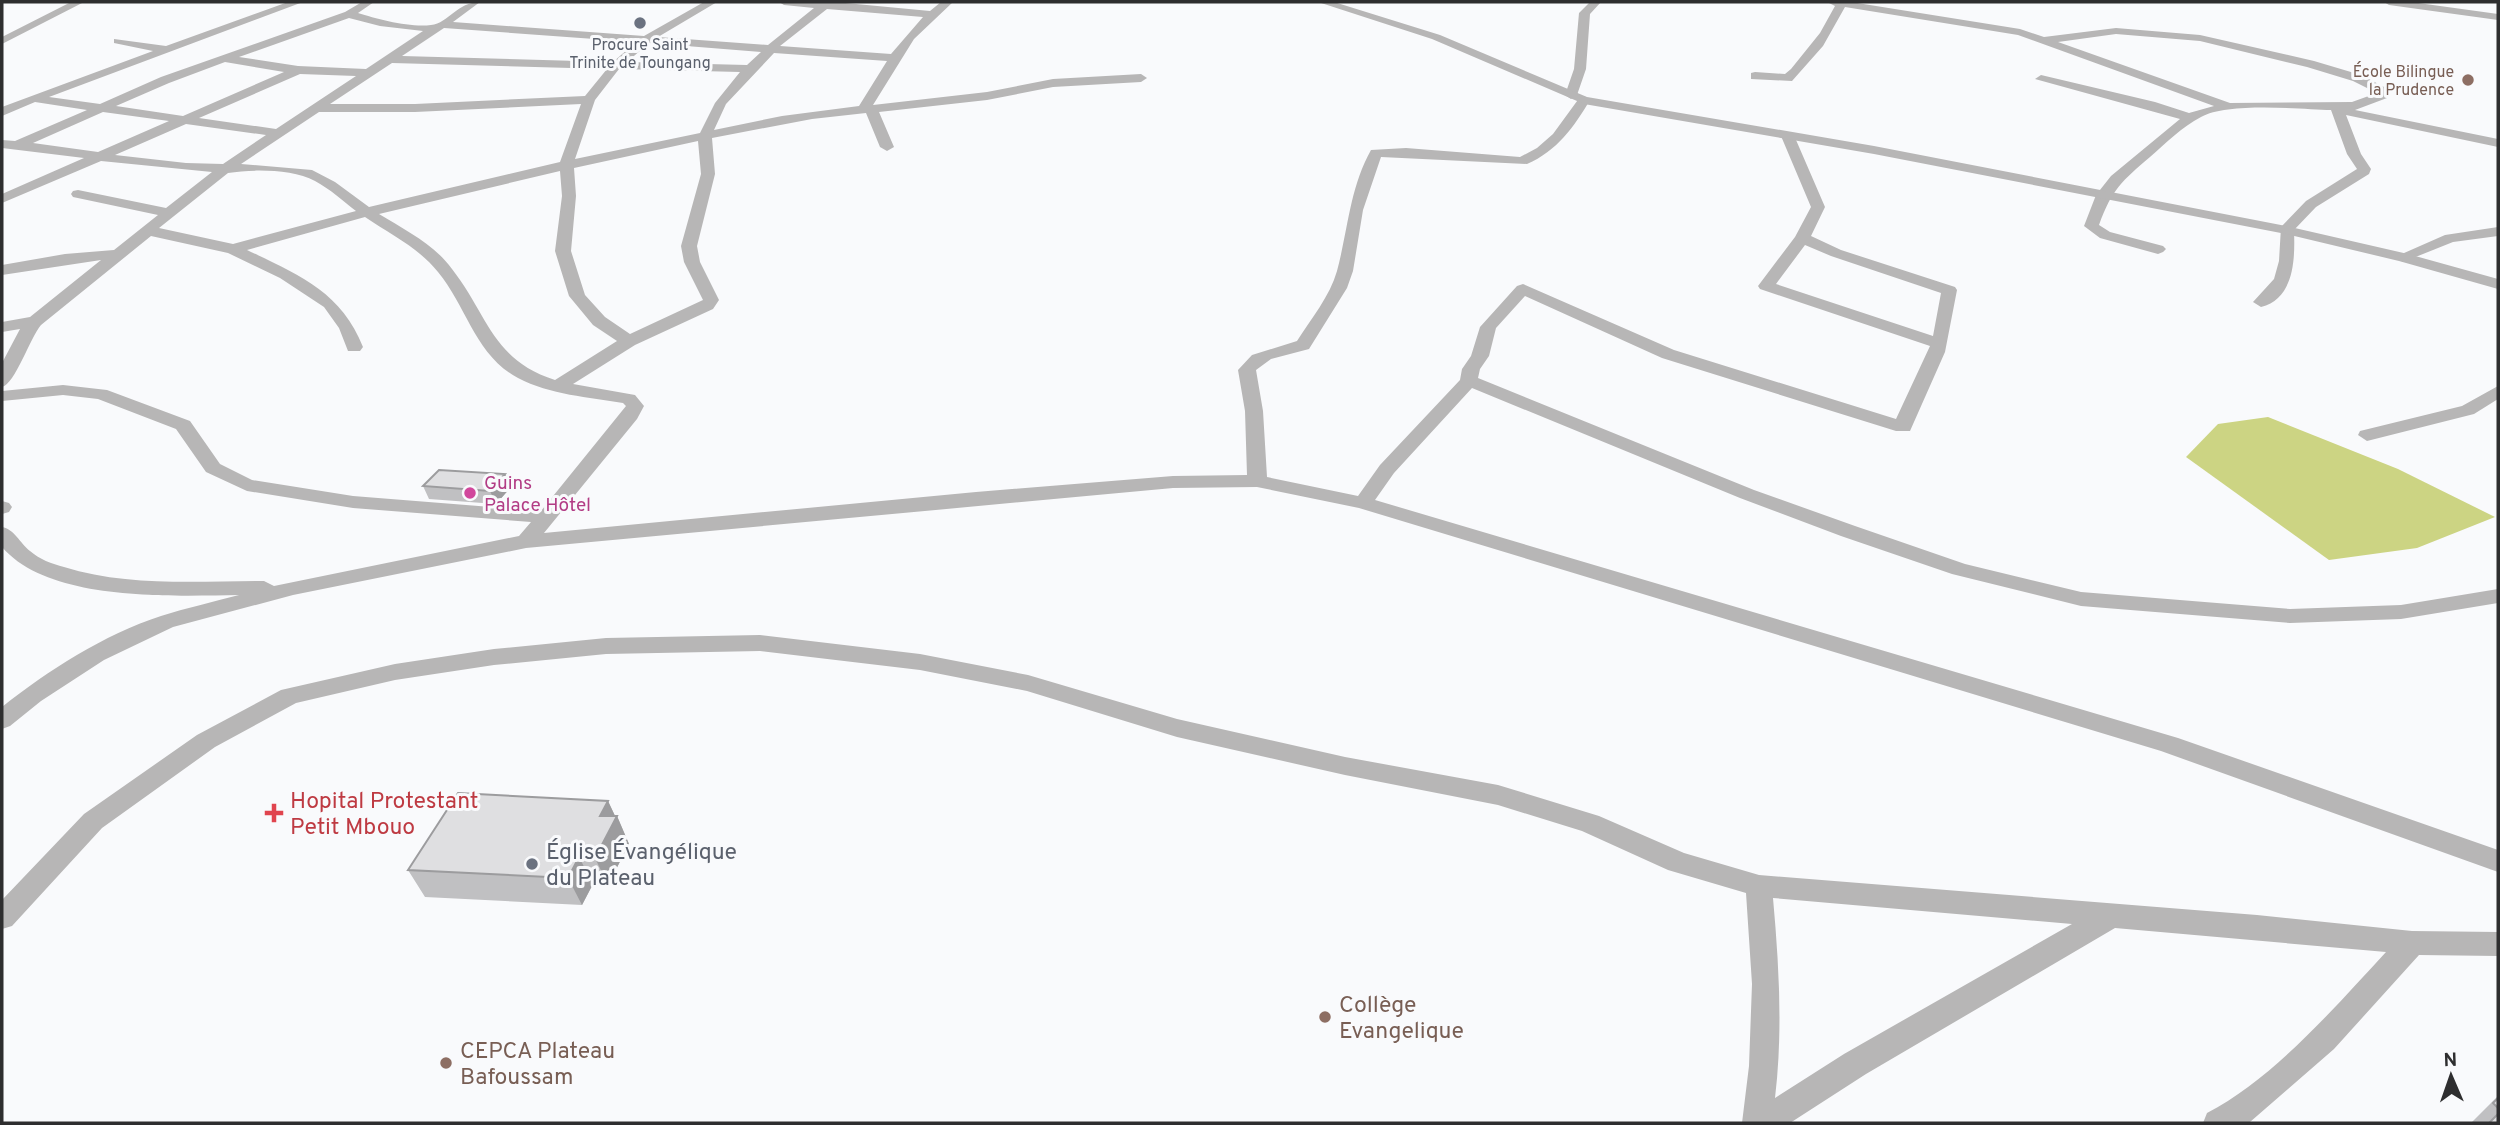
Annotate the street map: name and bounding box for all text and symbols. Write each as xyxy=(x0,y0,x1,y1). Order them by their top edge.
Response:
marker: Procure Saint Trinite de Toungang xyxy=(632,15,648,31)
place label: Procure Saint Trinite de Toungang xyxy=(569,36,711,74)
place label: École Bilingue la Prudence xyxy=(2353,61,2454,101)
marker: École Bilingue la Prudence xyxy=(2460,72,2476,88)
place label: Guins Palace Hôtel xyxy=(484,472,591,518)
marker: Guins Palace Hôtel xyxy=(462,485,478,501)
place label: Hopital Protestant Petit Mbouo xyxy=(290,788,478,843)
marker: Hopital Protestant Petit Mbouo xyxy=(264,803,284,823)
place label: Église Évangélique du Plateau xyxy=(546,838,737,894)
marker: Église Évangélique du Plateau xyxy=(524,856,540,872)
place label: Collège Evangelique xyxy=(1339,992,1464,1047)
marker: Collège Evangelique xyxy=(1317,1009,1333,1025)
place label: CEPCA Plateau Bafoussam xyxy=(460,1038,615,1093)
north arrow xyxy=(2416,1041,2486,1111)
text: N xyxy=(2443,1049,2458,1073)
marker: CEPCA Plateau Bafoussam xyxy=(438,1055,454,1071)

